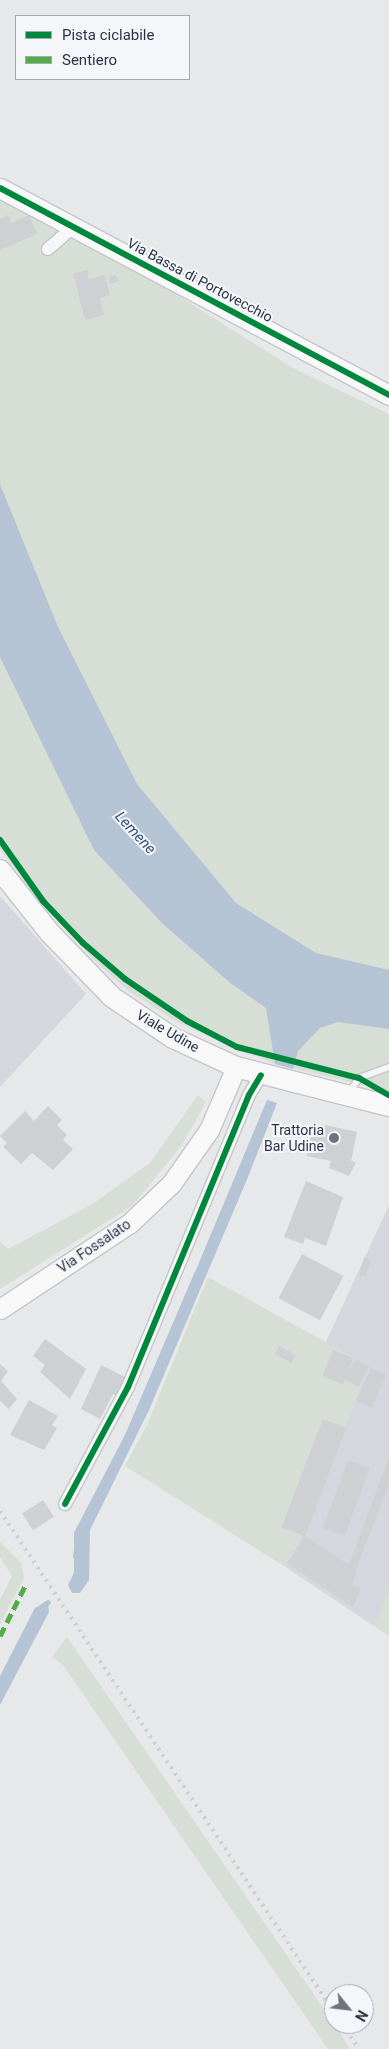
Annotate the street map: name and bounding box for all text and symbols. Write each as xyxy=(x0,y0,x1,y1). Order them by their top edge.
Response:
legend xyxy=(15,15,190,80)
text: Pista ciclabile xyxy=(62,26,154,44)
text: Sentiero xyxy=(62,51,117,69)
street label: Via Bassa di Portovecchio xyxy=(125,235,275,325)
water label: Lemene xyxy=(111,808,159,858)
street label: Viale Udine xyxy=(134,1006,202,1056)
place label: Trattoria Bar Udine xyxy=(264,1122,324,1154)
marker: Trattoria Bar Udine xyxy=(328,1132,340,1144)
street label: Via Fossalato xyxy=(54,1215,134,1277)
north arrow xyxy=(324,1984,374,2034)
text: N xyxy=(352,2008,371,2024)

